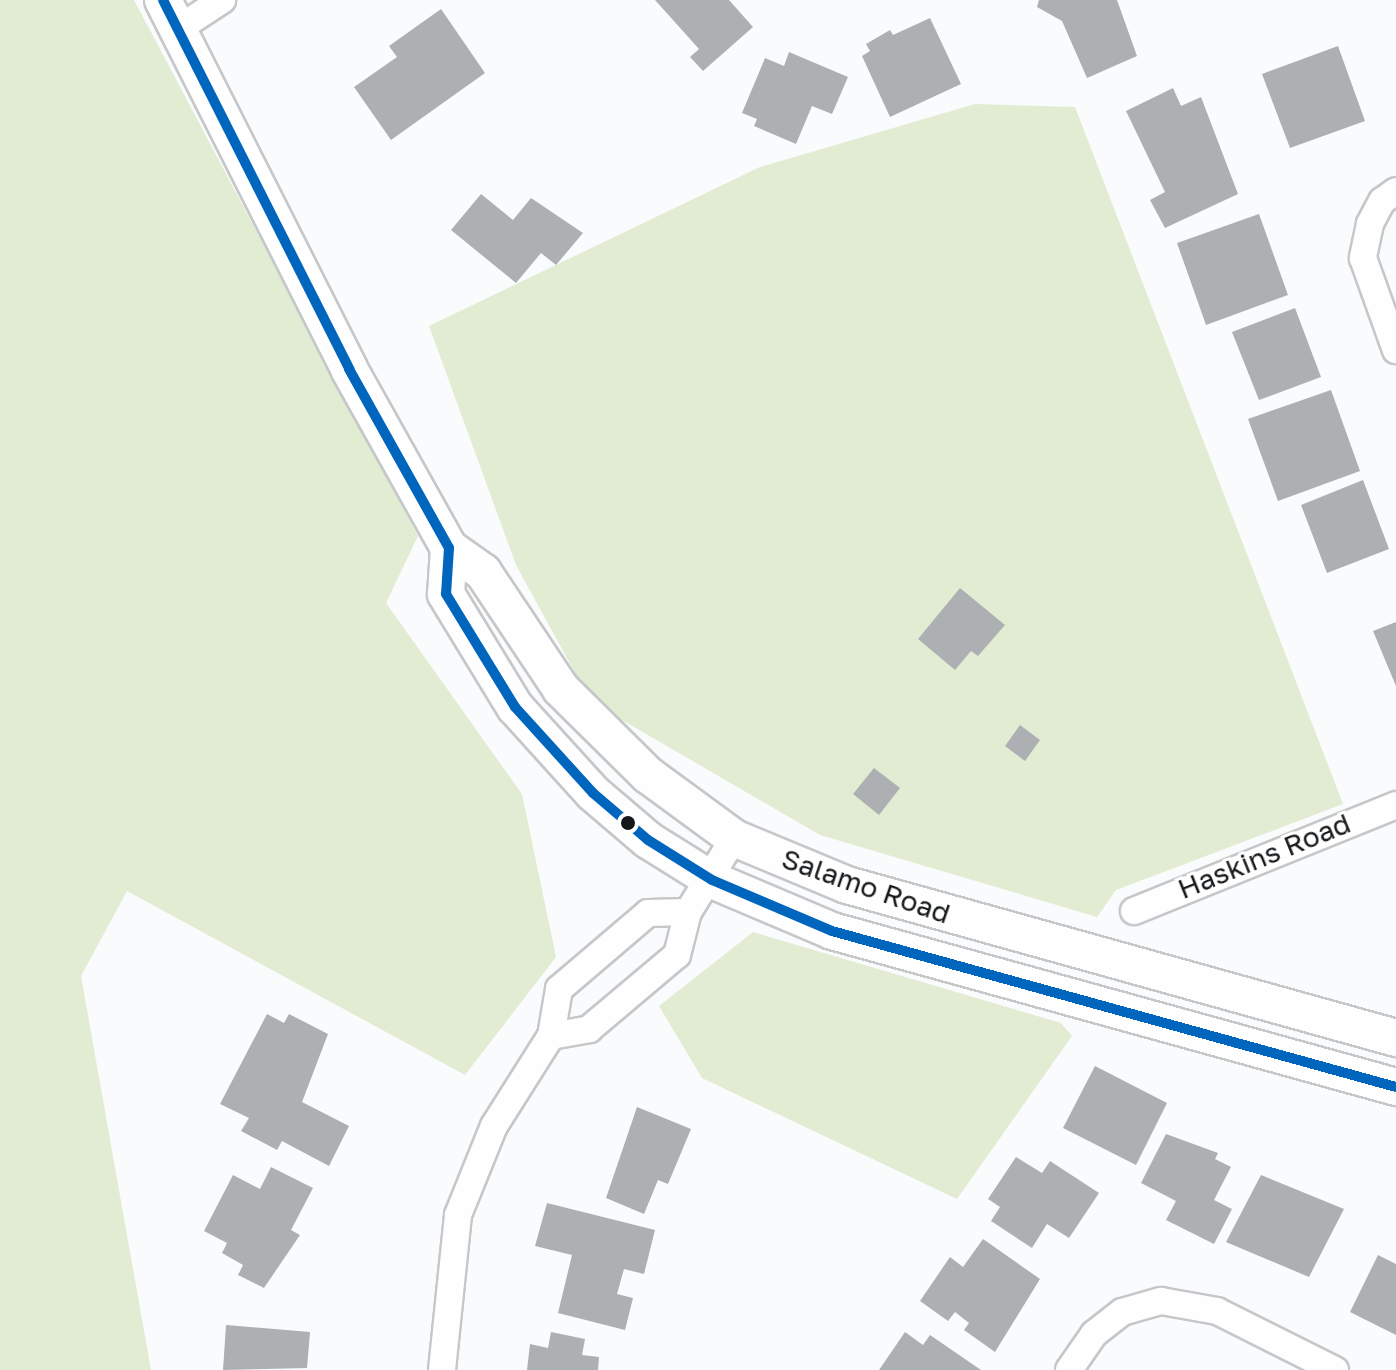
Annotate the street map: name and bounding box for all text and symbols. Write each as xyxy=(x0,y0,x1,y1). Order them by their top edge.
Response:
street label: Haskins Road xyxy=(1173,806,1355,906)
unlabelled marker xyxy=(620,815,636,831)
street label: Salamo Road xyxy=(777,842,955,930)

